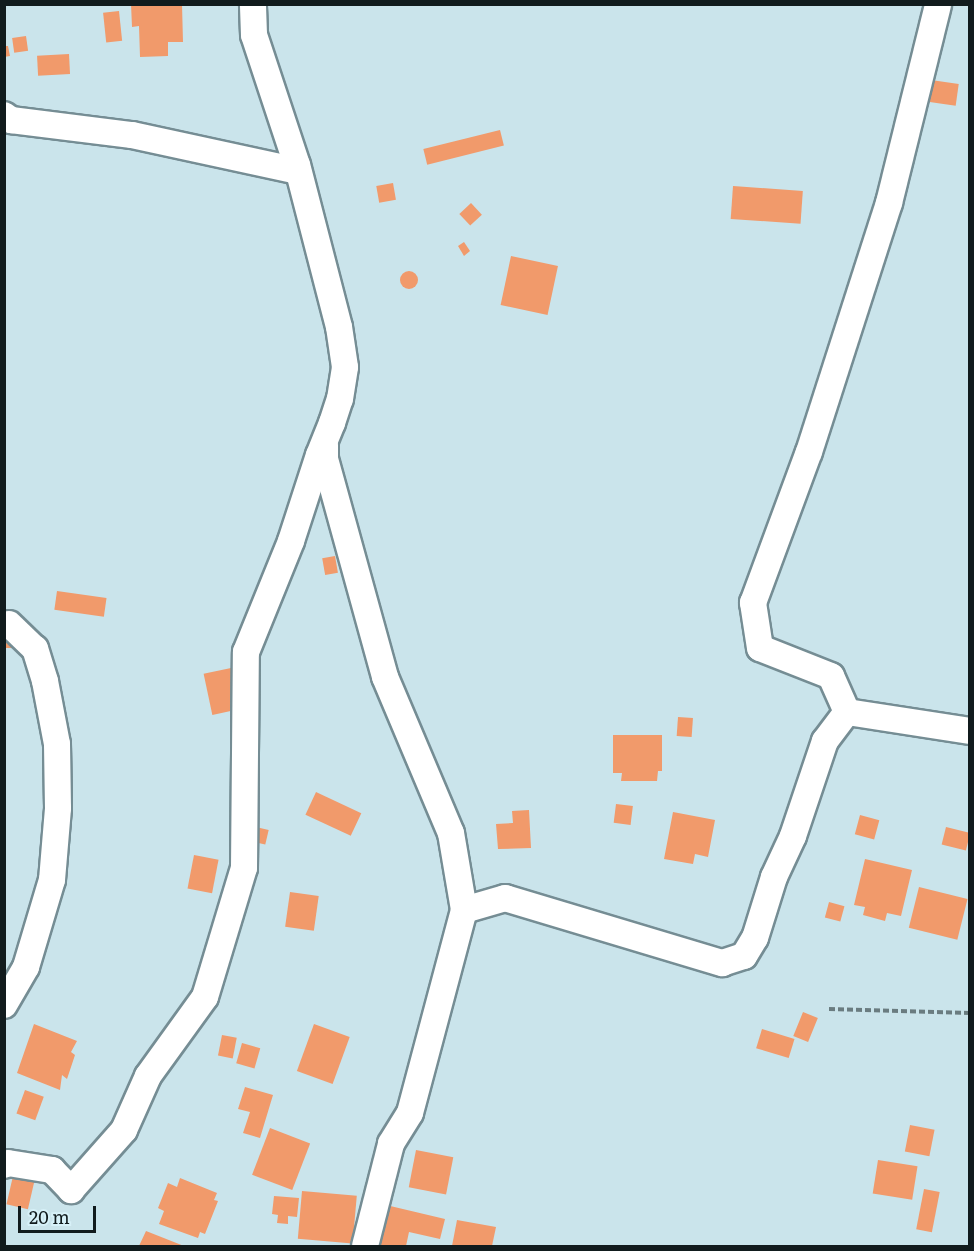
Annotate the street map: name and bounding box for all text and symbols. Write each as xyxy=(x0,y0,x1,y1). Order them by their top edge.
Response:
scale bar xyxy=(21,1194,99,1232)
text: 20 m xyxy=(29,1203,70,1230)

